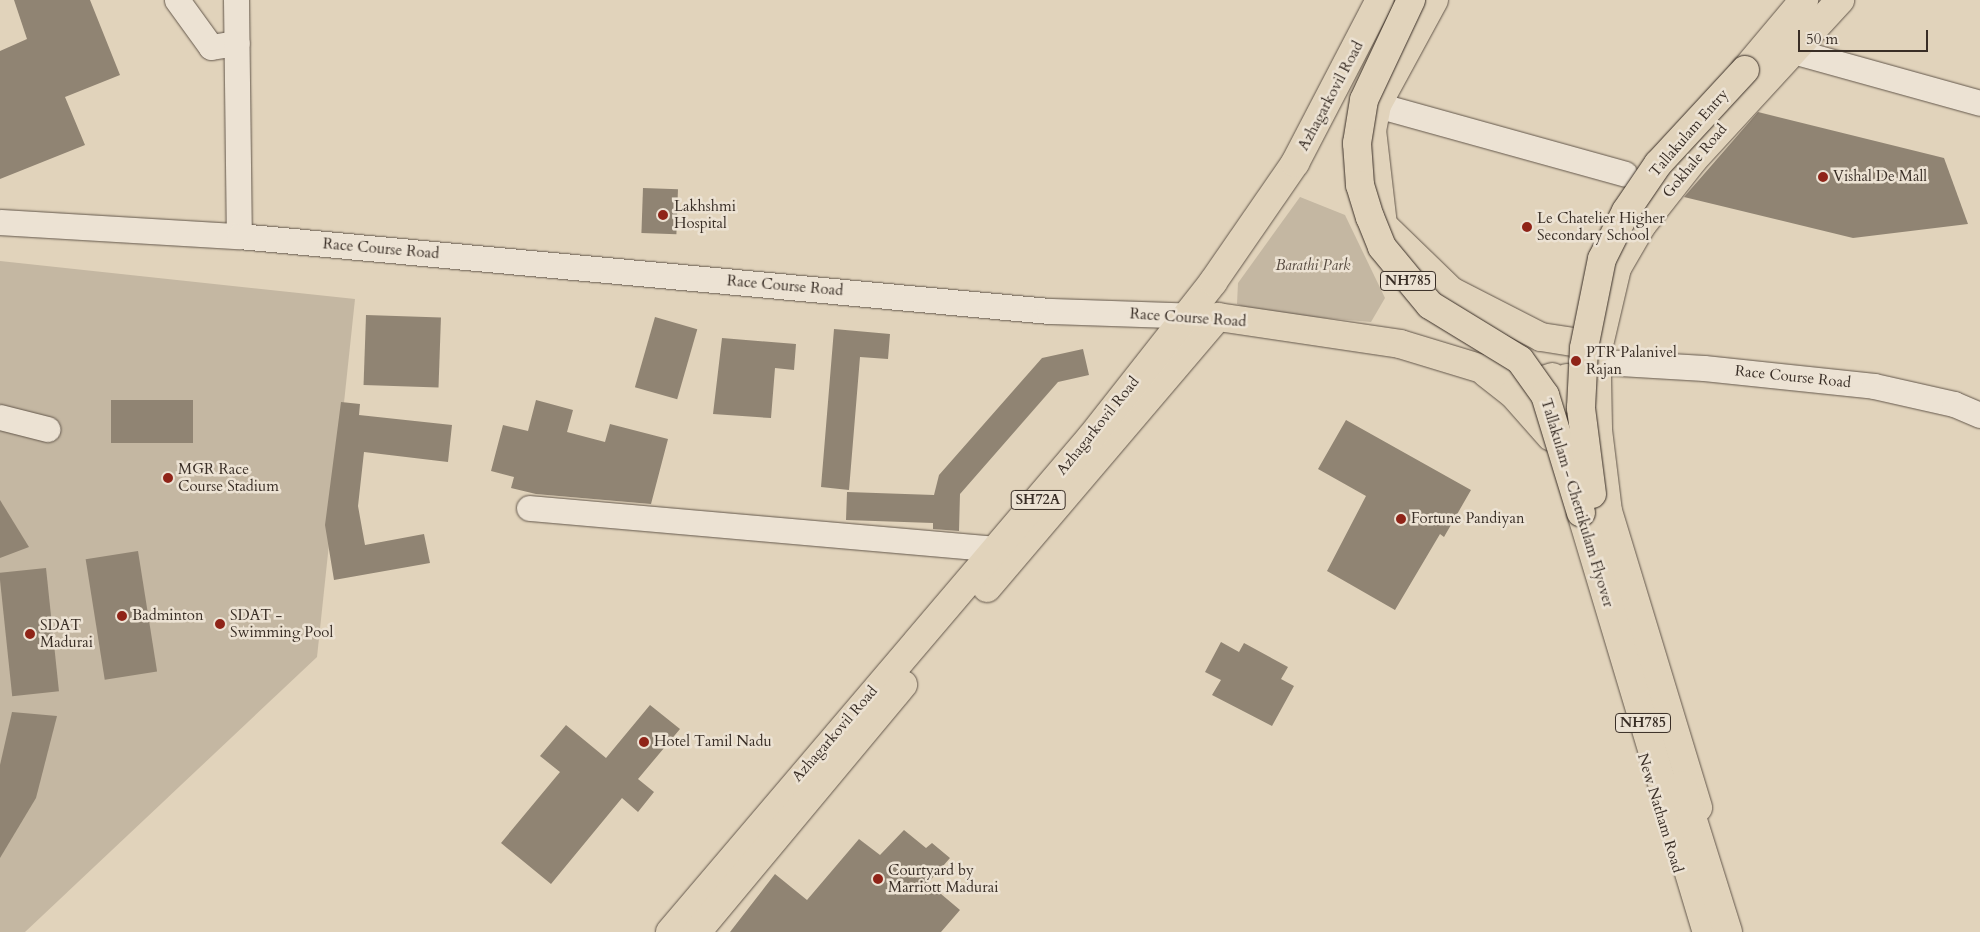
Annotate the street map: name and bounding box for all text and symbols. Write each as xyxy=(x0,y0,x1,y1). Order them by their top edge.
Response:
scale bar xyxy=(1800,20,1930,52)
text: 50 m xyxy=(1806,29,1838,49)
street label: Azhagarkovil Road xyxy=(1295,38,1367,154)
street label: Tallakulam Entry xyxy=(1646,85,1732,181)
street label: Gokhale Road xyxy=(1659,121,1731,201)
place label: Vishal De Mall xyxy=(1833,168,1927,186)
marker: Vishal De Mall xyxy=(1817,171,1829,183)
place label: Lakhshmi Hospital xyxy=(674,197,736,232)
marker: Lakhshmi Hospital xyxy=(656,208,670,222)
place label: Le Chatelier Higher Secondary School xyxy=(1537,209,1665,244)
marker: Le Chatelier Higher Secondary School xyxy=(1521,221,1533,233)
street label: Race Course Road xyxy=(322,235,440,263)
park label: Barathi Park xyxy=(1276,257,1350,275)
road number: NH785 xyxy=(1379,270,1437,292)
street label: Race Course Road xyxy=(726,272,844,300)
street label: Race Course Road xyxy=(1129,305,1247,331)
place label: PTR Palanivel Rajan xyxy=(1586,343,1677,378)
marker: PTR Palanivel Rajan xyxy=(1570,355,1582,367)
street label: Race Course Road xyxy=(1734,362,1852,392)
street label: Azhagarkovil Road xyxy=(1053,373,1143,479)
street label: Tallakulam - Chettikulam Flyover xyxy=(1537,396,1617,610)
place label: MGR Race Course Stadium xyxy=(178,460,279,495)
marker: MGR Race Course Stadium xyxy=(162,472,174,484)
road number: SH72A xyxy=(1010,488,1066,512)
place label: Fortune Pandiyan xyxy=(1411,510,1524,528)
marker: Fortune Pandiyan xyxy=(1395,513,1407,525)
place label: SDAT - Swimming Pool xyxy=(230,606,333,641)
place label: Badminton xyxy=(132,607,203,625)
marker: Badminton xyxy=(116,610,128,622)
place label: SDAT Madurai xyxy=(40,616,93,651)
marker: SDAT - Swimming Pool xyxy=(214,618,226,630)
marker: SDAT Madurai xyxy=(24,628,36,640)
street label: Azhagarkovil Road xyxy=(788,682,882,786)
road number: NH785 xyxy=(1614,711,1672,734)
place label: Hotel Tamil Nadu xyxy=(654,733,772,751)
marker: Hotel Tamil Nadu xyxy=(638,736,650,748)
street label: New Natham Road xyxy=(1633,751,1687,875)
place label: Courtyard by Marriott Madurai xyxy=(888,861,998,896)
marker: Courtyard by Marriott Madurai xyxy=(872,873,884,885)

